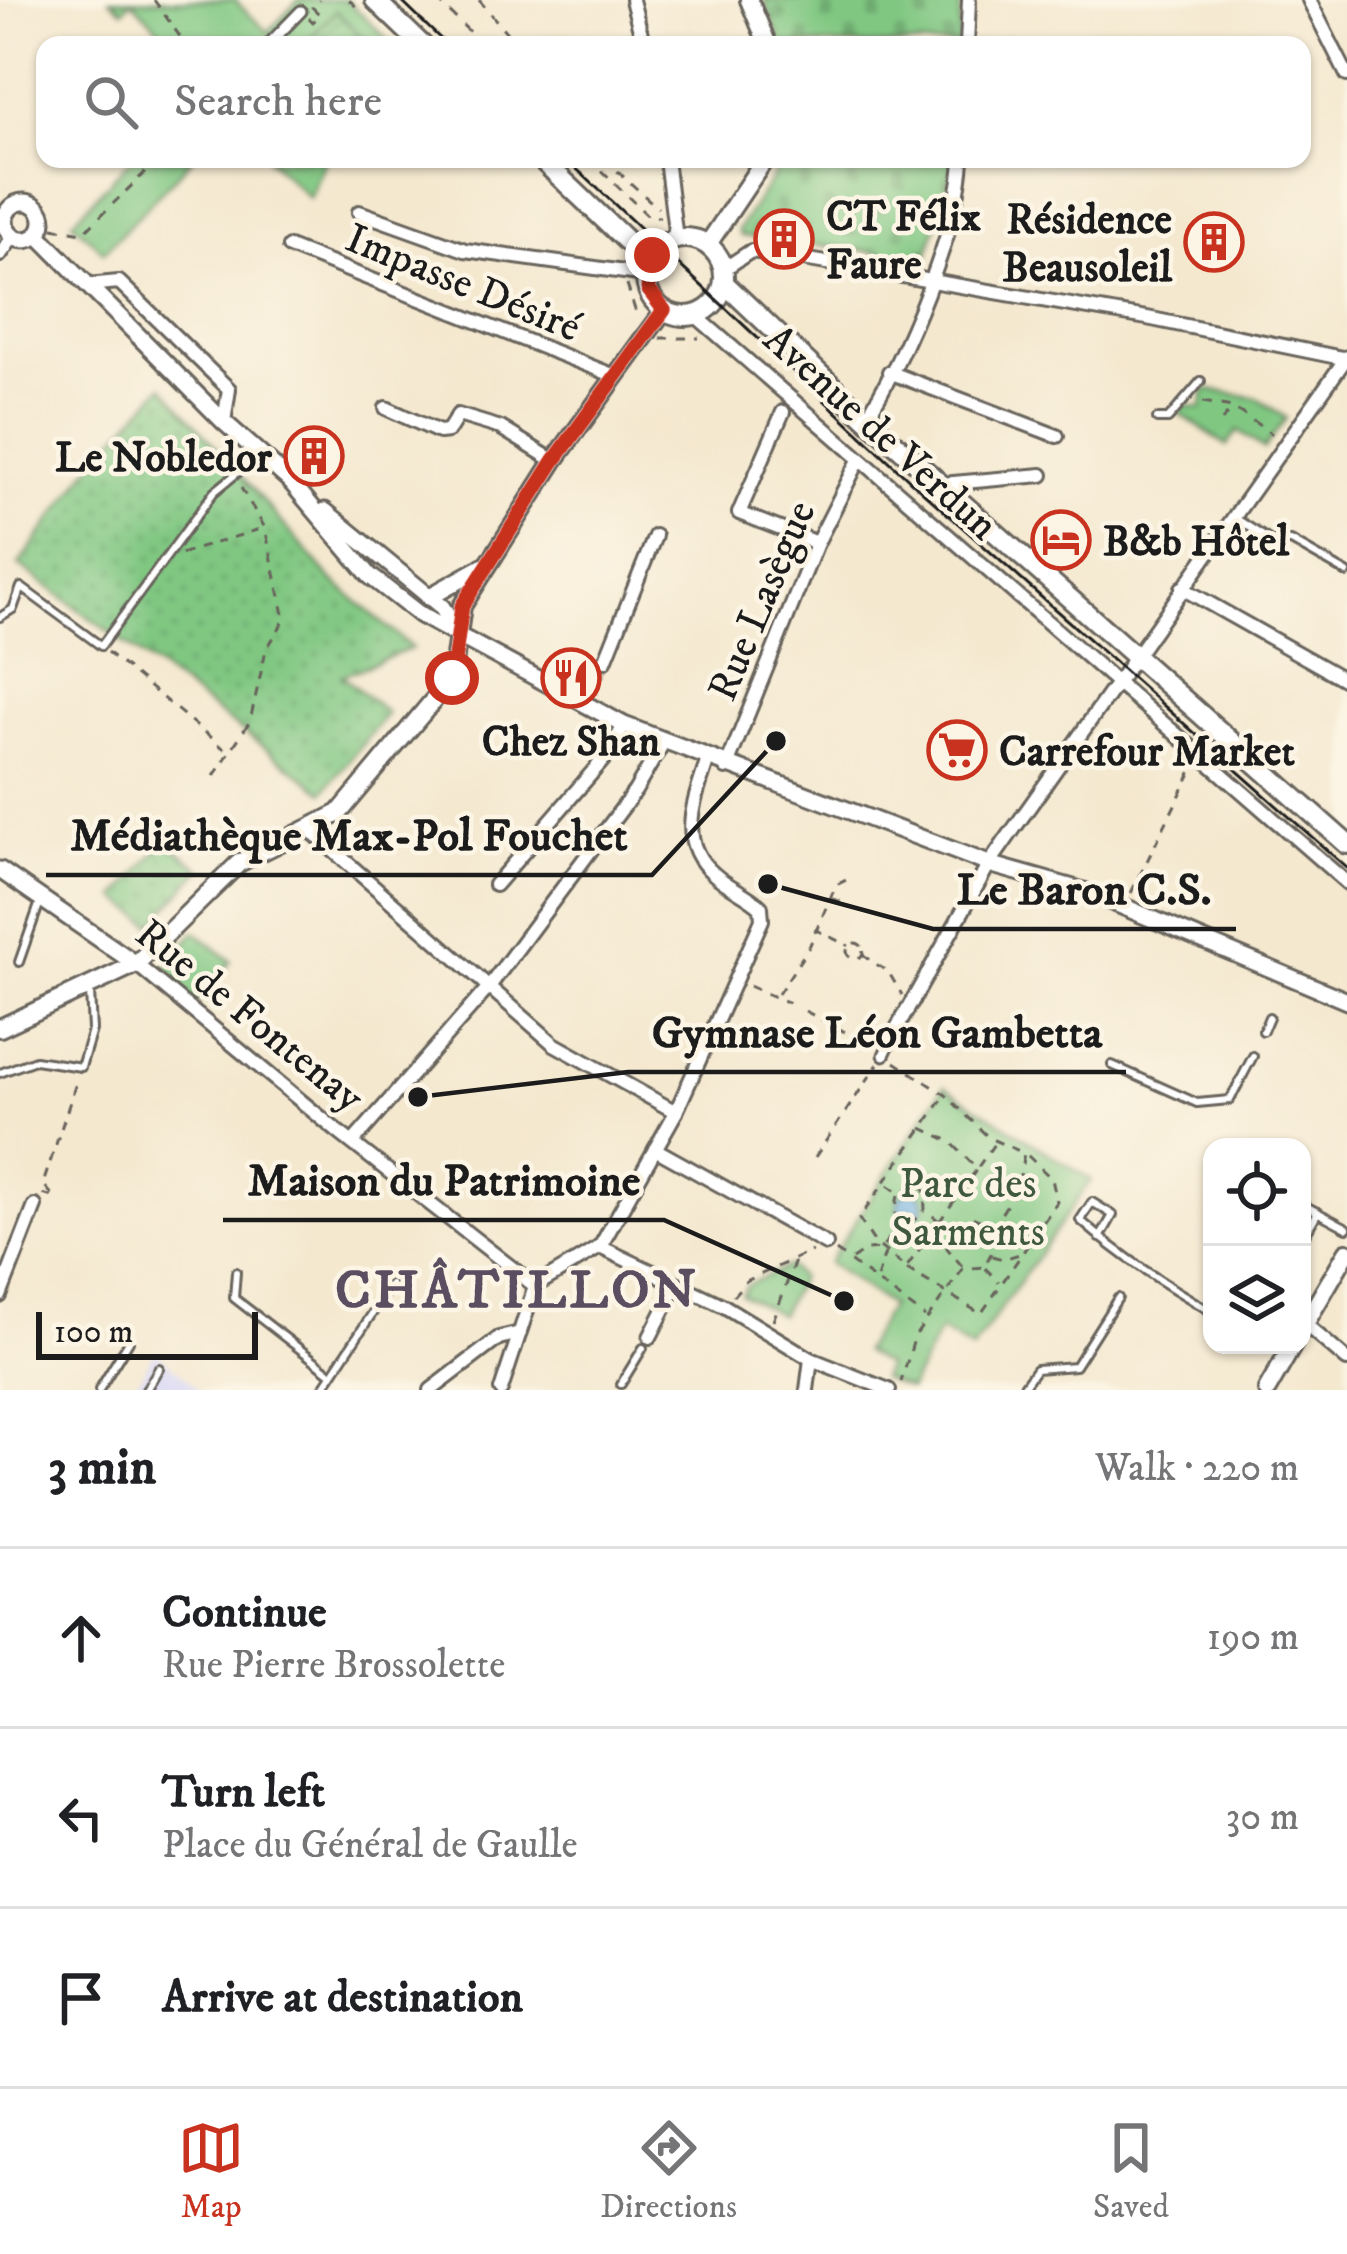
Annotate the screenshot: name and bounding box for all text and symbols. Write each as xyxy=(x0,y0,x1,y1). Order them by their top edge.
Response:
search box xyxy=(36,36,1311,168)
icon: search xyxy=(78,69,144,135)
text: Search here xyxy=(174,74,382,130)
place label: CT Félix Faure xyxy=(826,192,981,292)
place label: Résidence Beausoleil xyxy=(1002,195,1173,295)
building icon: CT Félix Faure xyxy=(753,208,815,270)
building icon: Résidence Beausoleil xyxy=(1183,211,1245,273)
street label: Impasse Désiré xyxy=(338,213,589,355)
route end xyxy=(625,228,679,282)
street label: Avenue de Verdun xyxy=(752,314,1008,552)
building icon: Le Nobledor xyxy=(283,425,345,487)
place label: Le Nobledor xyxy=(55,433,272,485)
street label: Rue Lasègue xyxy=(697,493,828,709)
hotel icon: B&b Hôtel xyxy=(1030,509,1092,571)
place label: B&b Hôtel xyxy=(1103,517,1290,569)
restaurant icon: Chez Shan xyxy=(540,647,602,709)
route start xyxy=(425,651,479,705)
place label: Chez Shan xyxy=(482,717,660,769)
supermarket icon: Carrefour Market xyxy=(926,719,988,781)
place label: Carrefour Market xyxy=(999,727,1295,779)
callout: Médiathèque Max-Pol Fouchet xyxy=(46,794,652,875)
text: Médiathèque Max-Pol Fouchet xyxy=(70,809,628,865)
callout: Le Baron C.S. xyxy=(933,848,1236,929)
text: Le Baron C.S. xyxy=(957,863,1211,919)
street label: Rue de Fontenay xyxy=(124,908,375,1125)
callout: Gymnase Léon Gambetta xyxy=(628,991,1126,1072)
text: Gymnase Léon Gambetta xyxy=(652,1006,1103,1062)
map controls xyxy=(1203,1138,1311,1354)
button: locate xyxy=(1203,1138,1311,1246)
callout: Maison du Patrimoine xyxy=(223,1139,664,1220)
text: Maison du Patrimoine xyxy=(248,1154,641,1210)
park label: Parc des Sarments xyxy=(891,1159,1045,1259)
button: layers xyxy=(1203,1246,1311,1354)
district label: CHÂTILLON xyxy=(335,1257,699,1325)
scale bar xyxy=(36,1306,258,1359)
text: 100 m xyxy=(54,1312,133,1353)
text: 3 min xyxy=(48,1436,156,1500)
text: Walk · 220 m xyxy=(1095,1444,1299,1493)
text: Continue xyxy=(162,1585,327,1641)
icon: ahead xyxy=(48,1605,114,1671)
text: 190 m xyxy=(1207,1613,1299,1662)
text: Rue Pierre Brossolette xyxy=(162,1641,505,1690)
text: Turn left xyxy=(162,1765,325,1821)
icon: left xyxy=(48,1785,114,1851)
text: 30 m xyxy=(1226,1793,1299,1842)
text: Place du Général de Gaulle xyxy=(162,1821,578,1870)
icon: arrive xyxy=(48,1965,114,2031)
text: Arrive at destination xyxy=(162,1970,523,2026)
tab: Map xyxy=(178,2115,244,2228)
tab: Directions xyxy=(600,2115,737,2228)
tab: Saved xyxy=(1093,2115,1169,2228)

